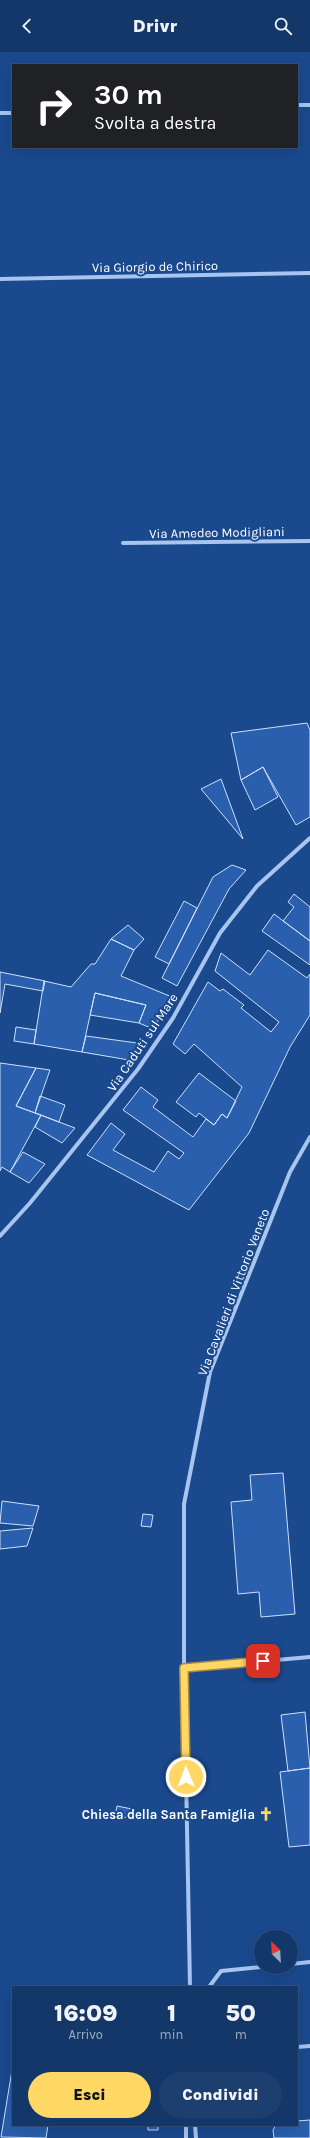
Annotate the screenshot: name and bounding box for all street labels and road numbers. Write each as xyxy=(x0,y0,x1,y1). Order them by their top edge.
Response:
street label: Via Giorgio de Chirico xyxy=(92,258,218,275)
street label: Via Amedeo Modigliani xyxy=(149,524,285,541)
street label: Via Caduti sul Mare xyxy=(104,990,181,1094)
street label: Via Cavalieri di Vittorio Veneto xyxy=(195,1207,272,1378)

